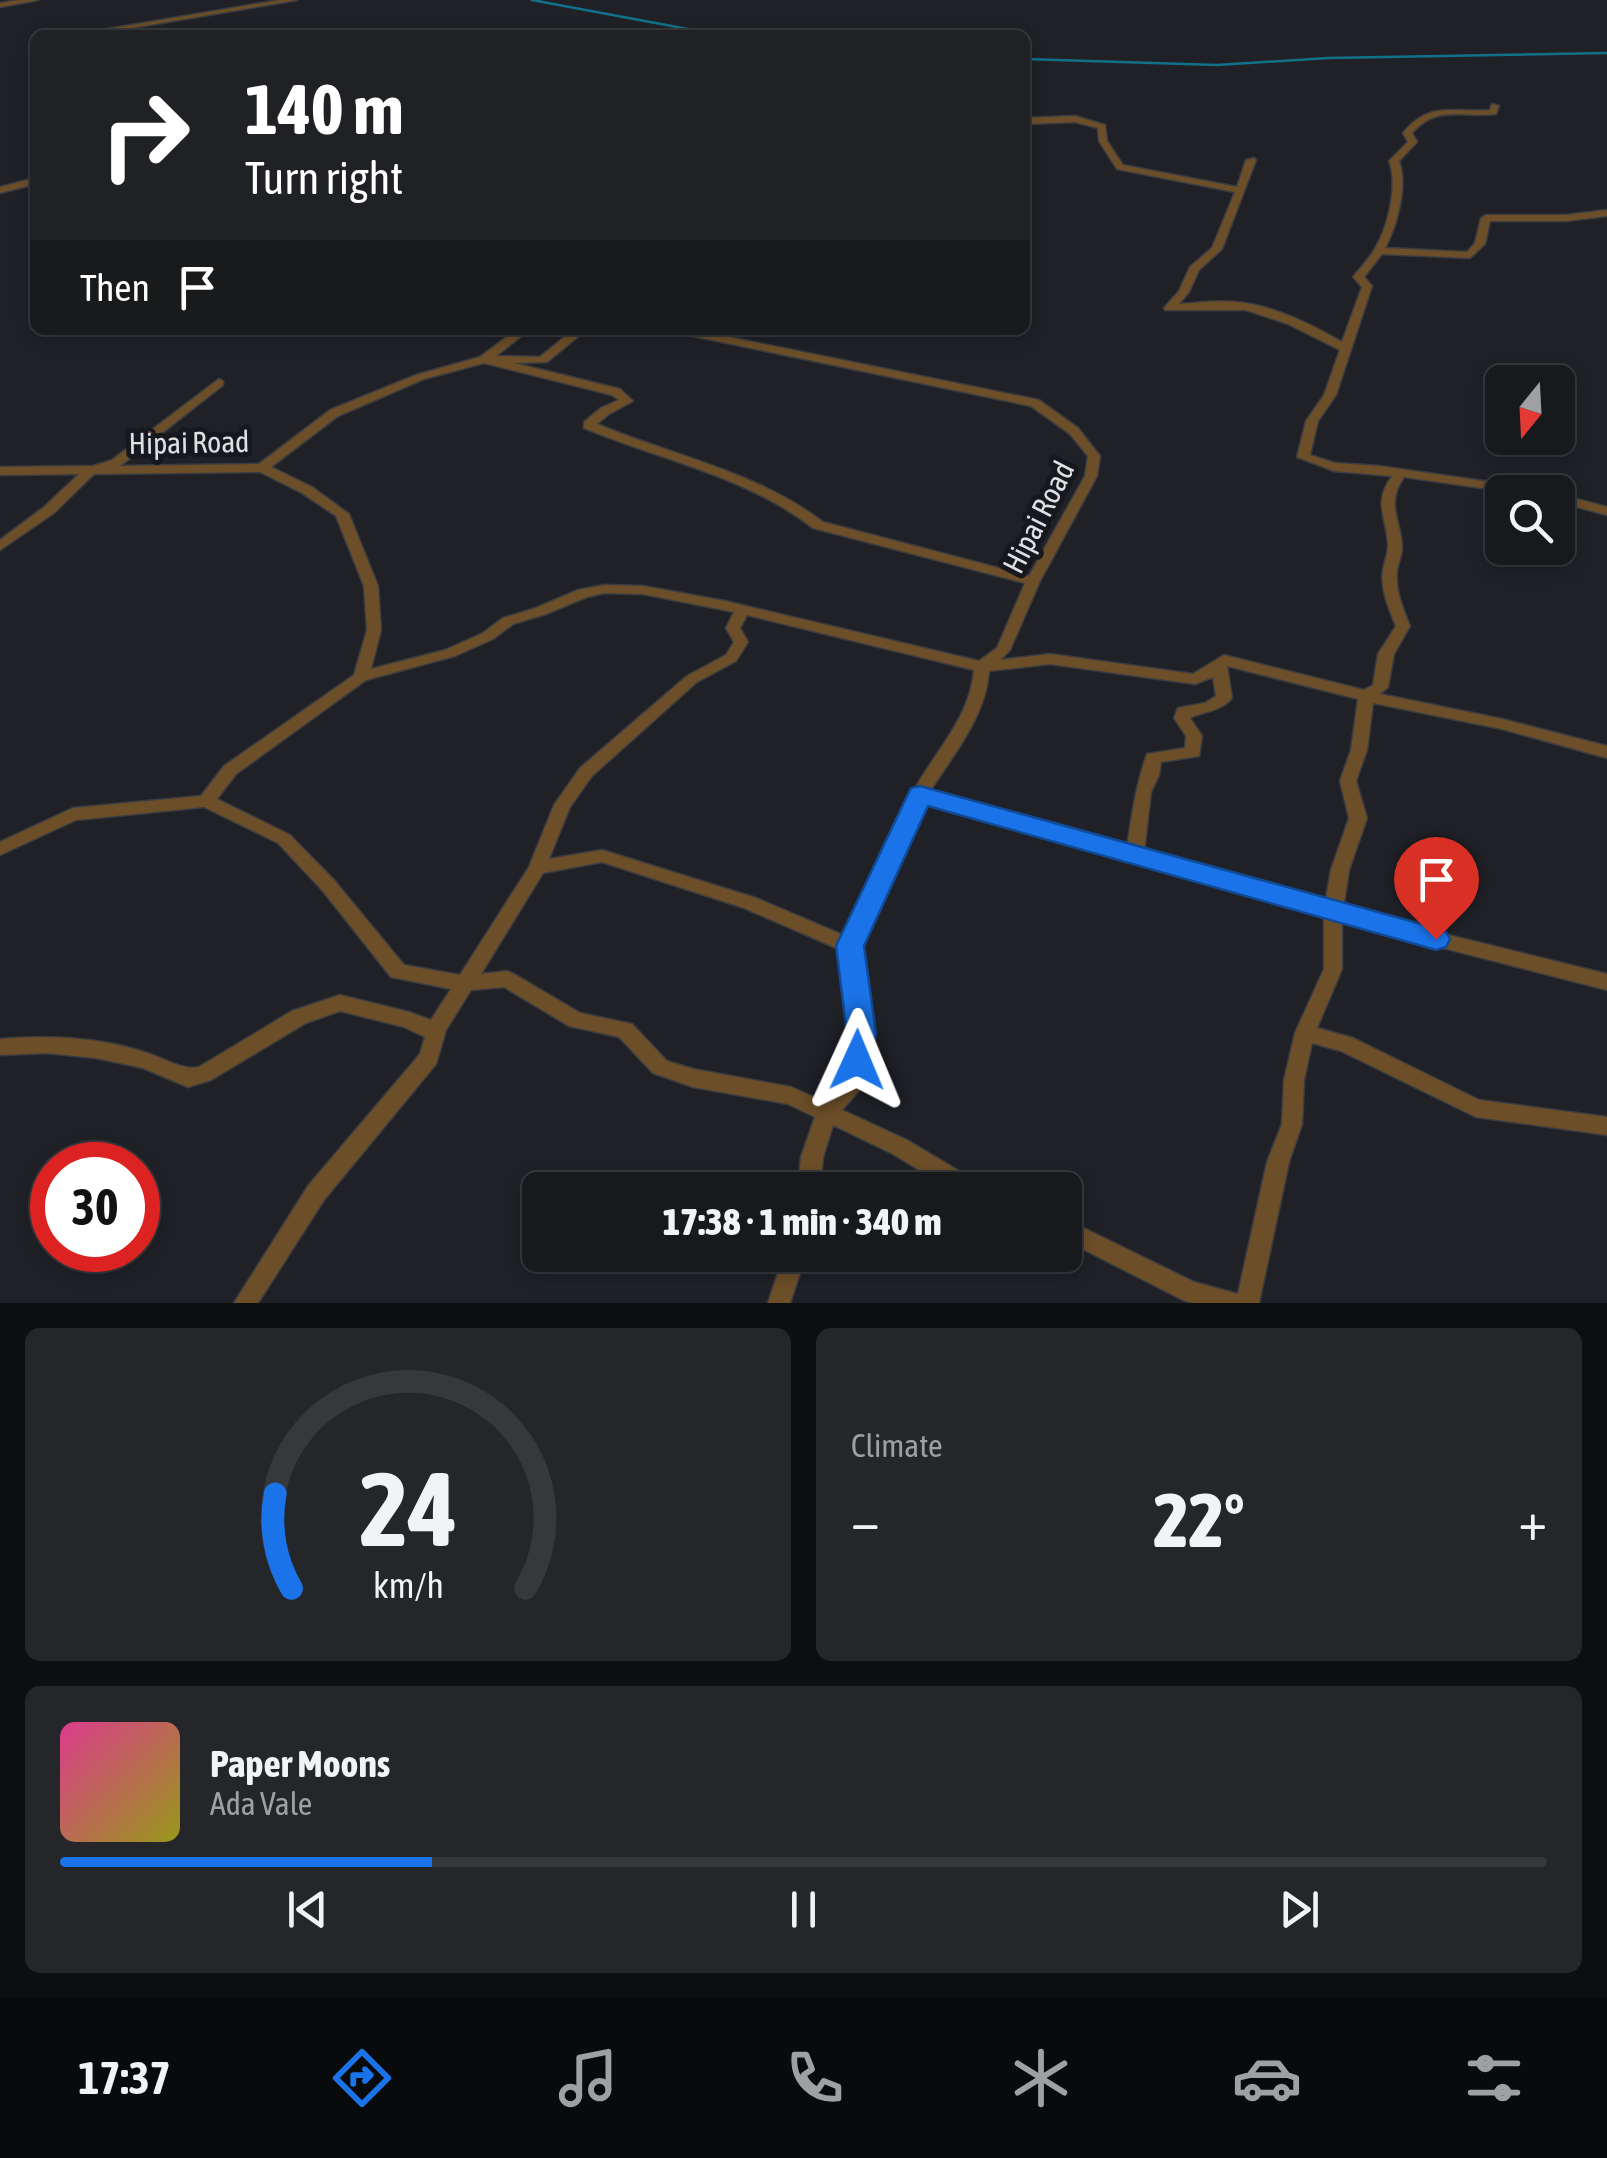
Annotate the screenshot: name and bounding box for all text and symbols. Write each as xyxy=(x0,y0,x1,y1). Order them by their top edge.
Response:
text: 140 m xyxy=(245,69,404,149)
icon: right xyxy=(80,70,210,200)
text: Turn right xyxy=(245,152,403,204)
icon: arrive xyxy=(170,260,225,315)
text: Then xyxy=(80,266,150,309)
north arrow xyxy=(1485,365,1575,455)
map controls xyxy=(1485,365,1575,565)
street label: Hipai Road xyxy=(128,424,250,460)
street label: Hipai Road xyxy=(995,455,1081,579)
button: search xyxy=(1485,475,1575,565)
pin xyxy=(1394,837,1479,940)
icon: arrive xyxy=(1409,852,1464,907)
position arrow xyxy=(805,1008,909,1112)
speed limit sign: 30 xyxy=(30,1142,160,1272)
text: 17:38 · 1 min · 340 m xyxy=(662,1200,942,1243)
text: Climate xyxy=(851,1427,943,1464)
text: 24 xyxy=(359,1449,457,1568)
text: 22° xyxy=(1153,1477,1245,1563)
text: − xyxy=(851,1489,880,1552)
text: + xyxy=(1518,1489,1547,1552)
text: km/h xyxy=(373,1565,443,1606)
text: Paper Moons xyxy=(210,1742,390,1785)
text: Ada Vale xyxy=(210,1785,312,1822)
icon: previous xyxy=(280,1882,335,1937)
icon: pause xyxy=(776,1882,831,1937)
icon: next xyxy=(1272,1882,1327,1937)
icon: directions xyxy=(327,2043,397,2113)
icon: music xyxy=(553,2043,623,2113)
icon: phone xyxy=(780,2043,850,2113)
icon: climate xyxy=(1006,2043,1076,2113)
icon: car xyxy=(1232,2043,1302,2113)
icon: filters xyxy=(1459,2043,1529,2113)
text: 17:37 xyxy=(78,2052,171,2104)

